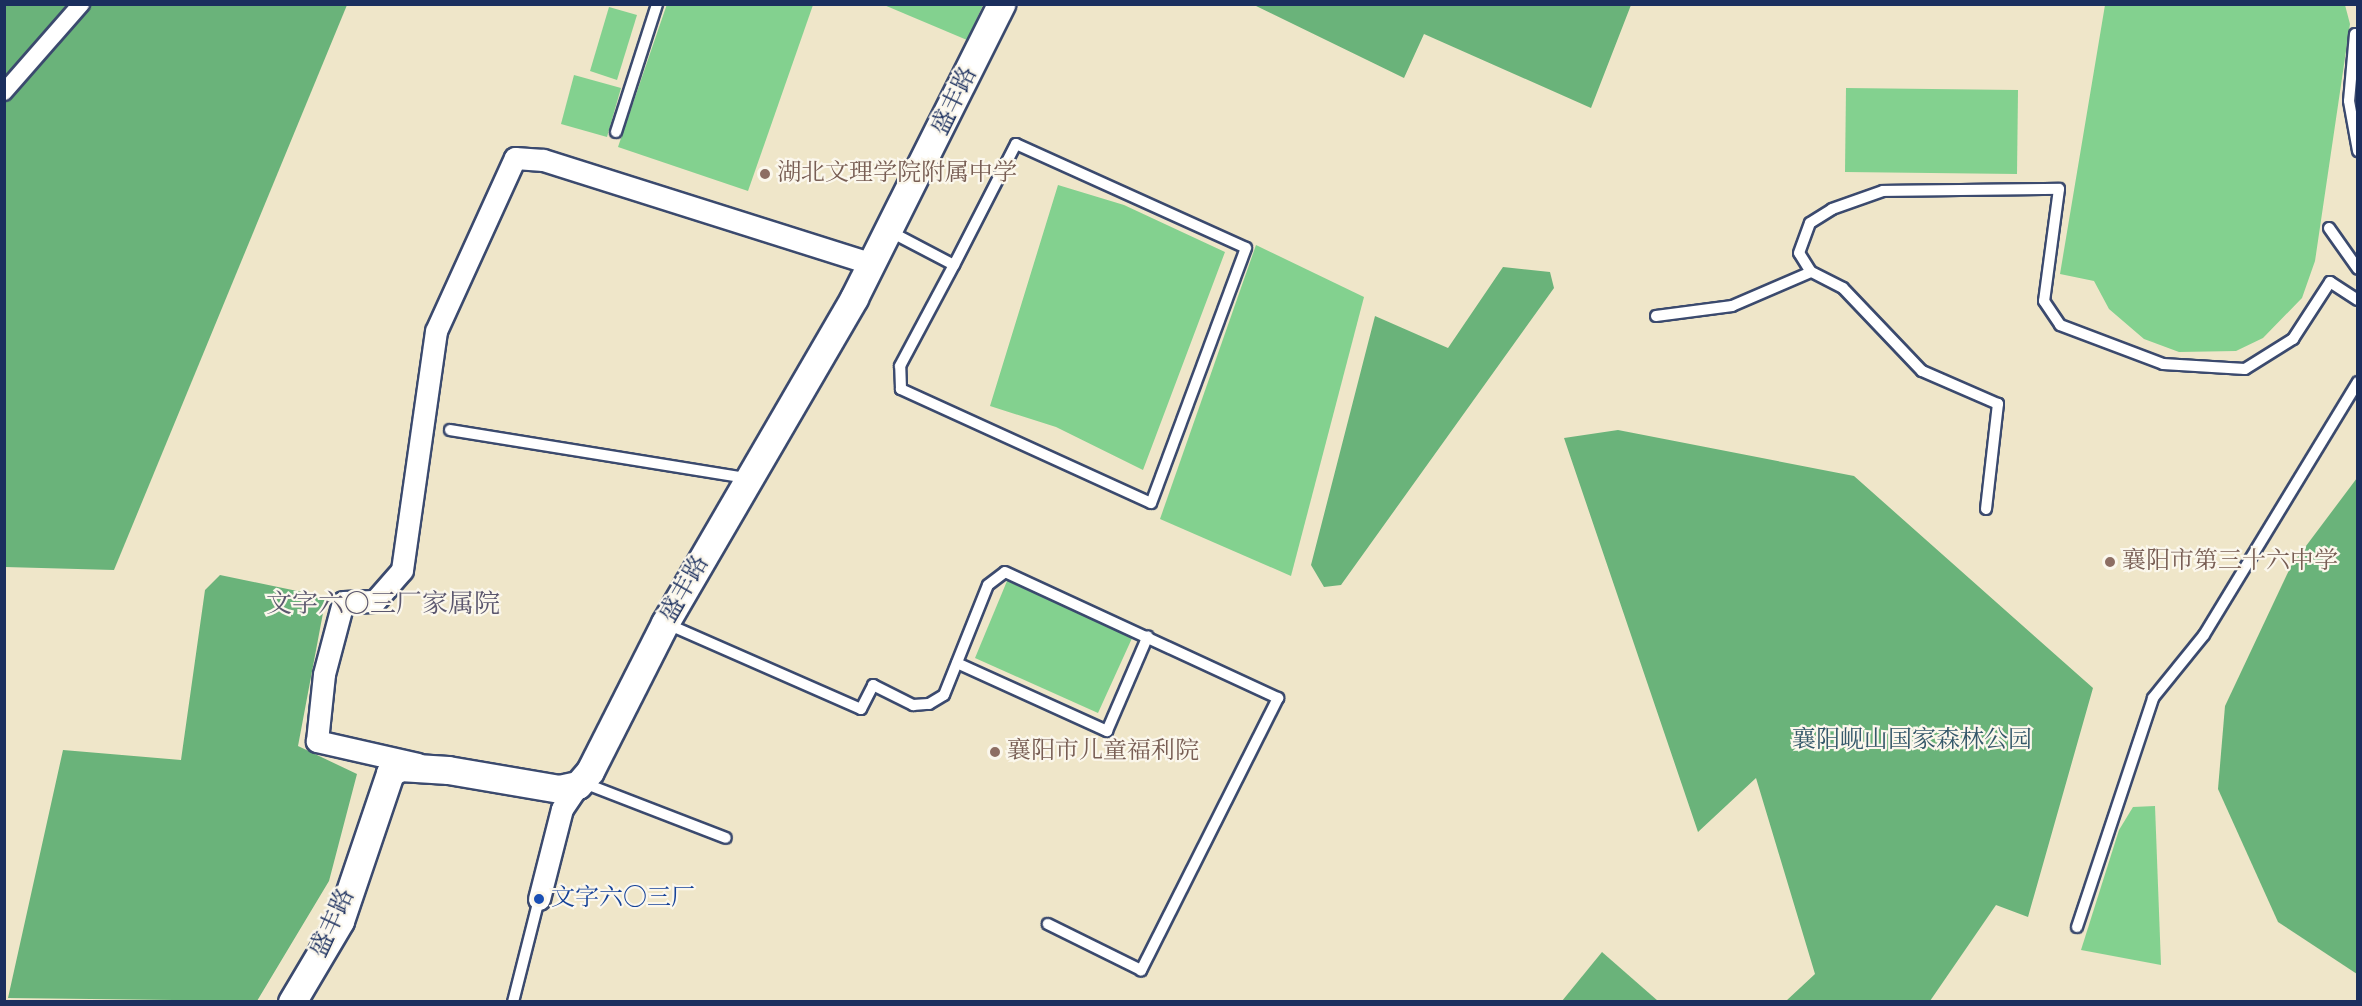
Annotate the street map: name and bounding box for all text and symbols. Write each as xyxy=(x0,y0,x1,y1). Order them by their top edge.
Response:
street label: 盛丰路 xyxy=(926,62,984,140)
place label: 湖北文理学院附属中学 xyxy=(777,160,1017,188)
marker: 湖北文理学院附属中学 xyxy=(758,167,772,181)
place label: 襄阳市第三十六中学 xyxy=(2122,548,2338,576)
street label: 盛丰路 xyxy=(655,551,715,627)
marker: 襄阳市第三十六中学 xyxy=(2103,555,2117,569)
district label: 文字六〇三厂家属院 xyxy=(266,589,500,621)
park label: 襄阳岘山国家森林公园 xyxy=(1792,727,2032,755)
place label: 襄阳市儿童福利院 xyxy=(1007,738,1199,766)
marker: 襄阳市儿童福利院 xyxy=(988,745,1002,759)
street label: 盛丰路 xyxy=(305,884,361,962)
place label: 文字六〇三厂 xyxy=(551,885,695,913)
marker: 文字六〇三厂 xyxy=(532,892,546,906)

